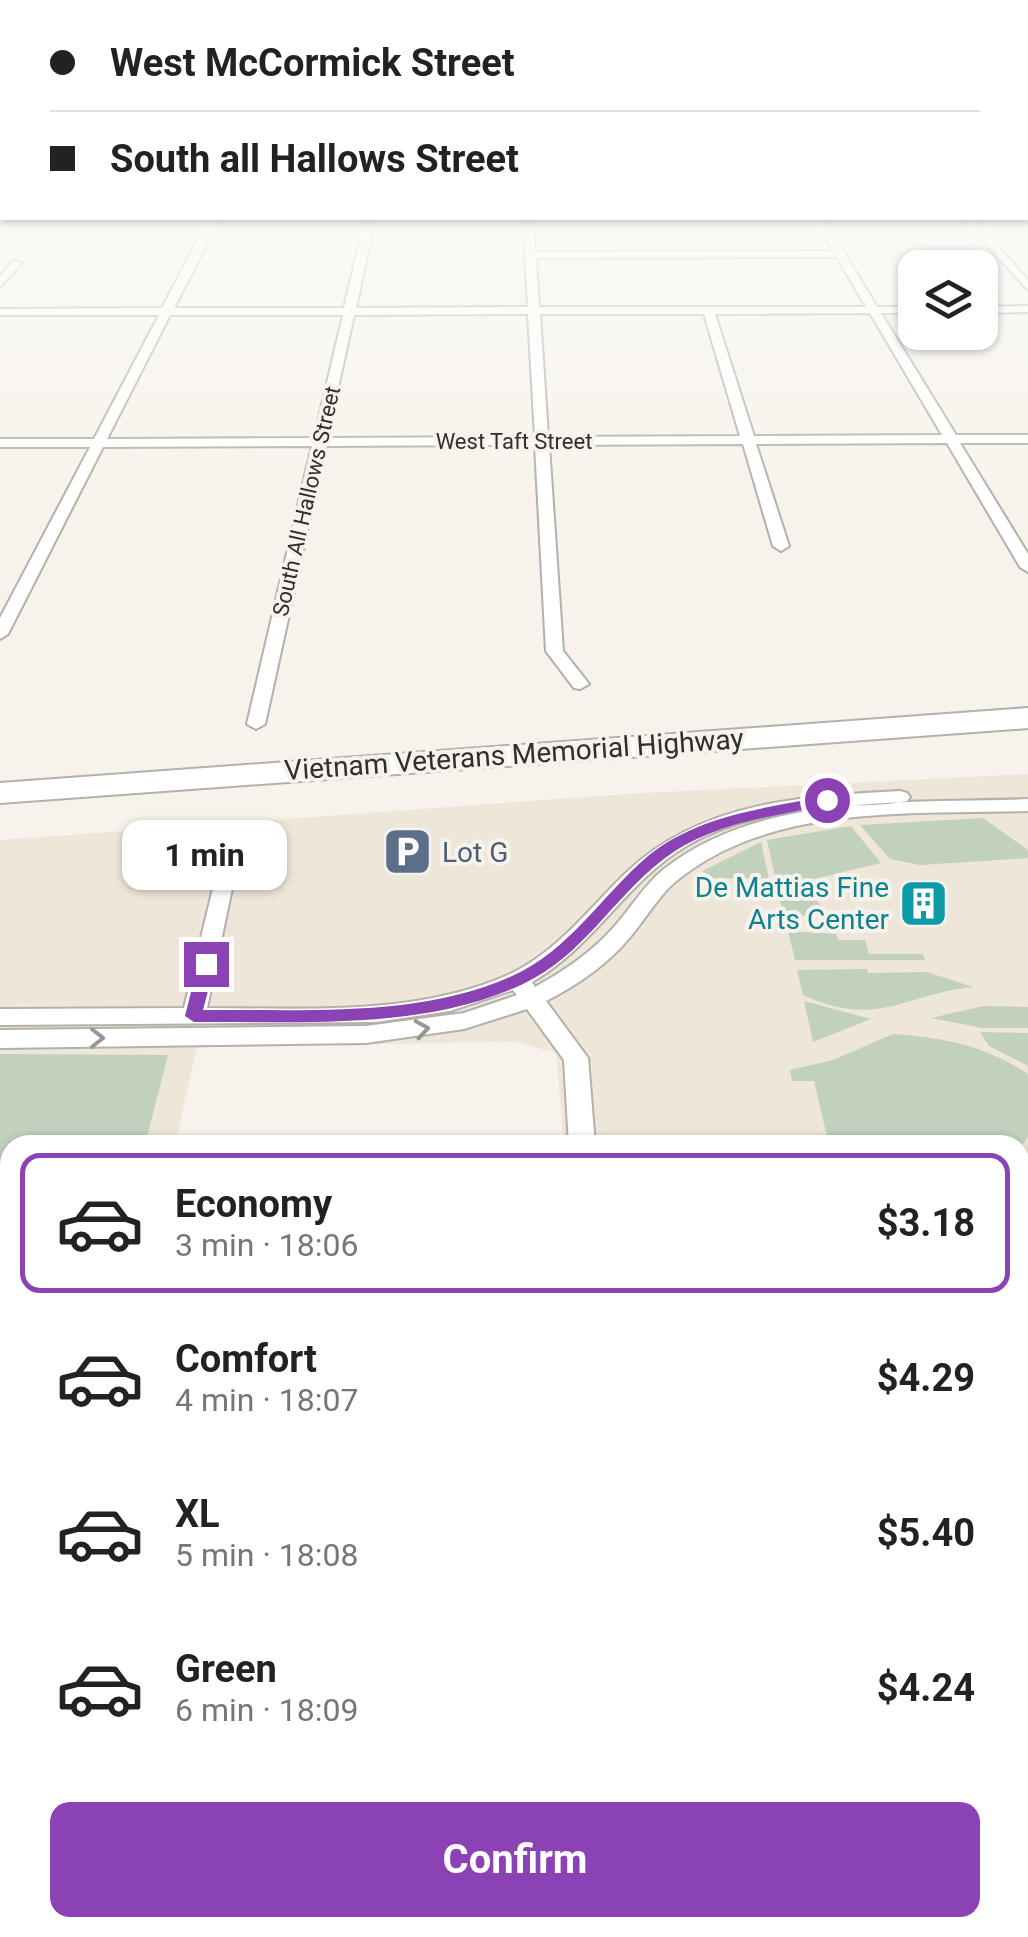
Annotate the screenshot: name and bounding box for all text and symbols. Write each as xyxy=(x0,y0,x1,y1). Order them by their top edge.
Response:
text: West McCormick Street xyxy=(110,41,515,85)
text: South all Hallows Street xyxy=(110,137,519,181)
map controls xyxy=(898,250,998,350)
button: layers xyxy=(898,250,998,350)
street label: South All Hallows Street xyxy=(268,384,345,619)
street label: West Taft Street xyxy=(436,429,592,454)
street label: Vietnam Veterans Memorial Highway xyxy=(283,722,745,787)
route start xyxy=(805,778,850,823)
callout: 1 min xyxy=(124,819,288,889)
parking icon: Lot G xyxy=(381,826,433,878)
text: 1 min xyxy=(164,836,245,874)
place label: Lot G xyxy=(442,836,508,869)
place label: De Mattias Fine Arts Center xyxy=(695,871,890,936)
building icon: De Mattias Fine Arts Center xyxy=(898,877,950,929)
route end xyxy=(184,942,229,987)
one-way arrow xyxy=(414,1019,430,1040)
one-way arrow xyxy=(90,1027,106,1049)
icon: car xyxy=(55,1178,145,1268)
text: Economy xyxy=(175,1182,332,1226)
text: $3.18 xyxy=(877,1201,975,1245)
text: 3 min · 18:06 xyxy=(175,1226,358,1264)
icon: car xyxy=(55,1333,145,1423)
text: Comfort xyxy=(175,1337,317,1381)
text: $4.29 xyxy=(877,1356,975,1400)
text: 4 min · 18:07 xyxy=(175,1381,358,1419)
icon: car xyxy=(55,1488,145,1578)
text: XL xyxy=(175,1492,220,1536)
text: $5.40 xyxy=(877,1511,975,1555)
text: 5 min · 18:08 xyxy=(175,1536,358,1574)
icon: car xyxy=(55,1643,145,1733)
text: Green xyxy=(175,1647,277,1691)
text: $4.24 xyxy=(877,1666,975,1710)
text: 6 min · 18:09 xyxy=(175,1691,358,1729)
button: Confirm xyxy=(50,1802,980,1917)

